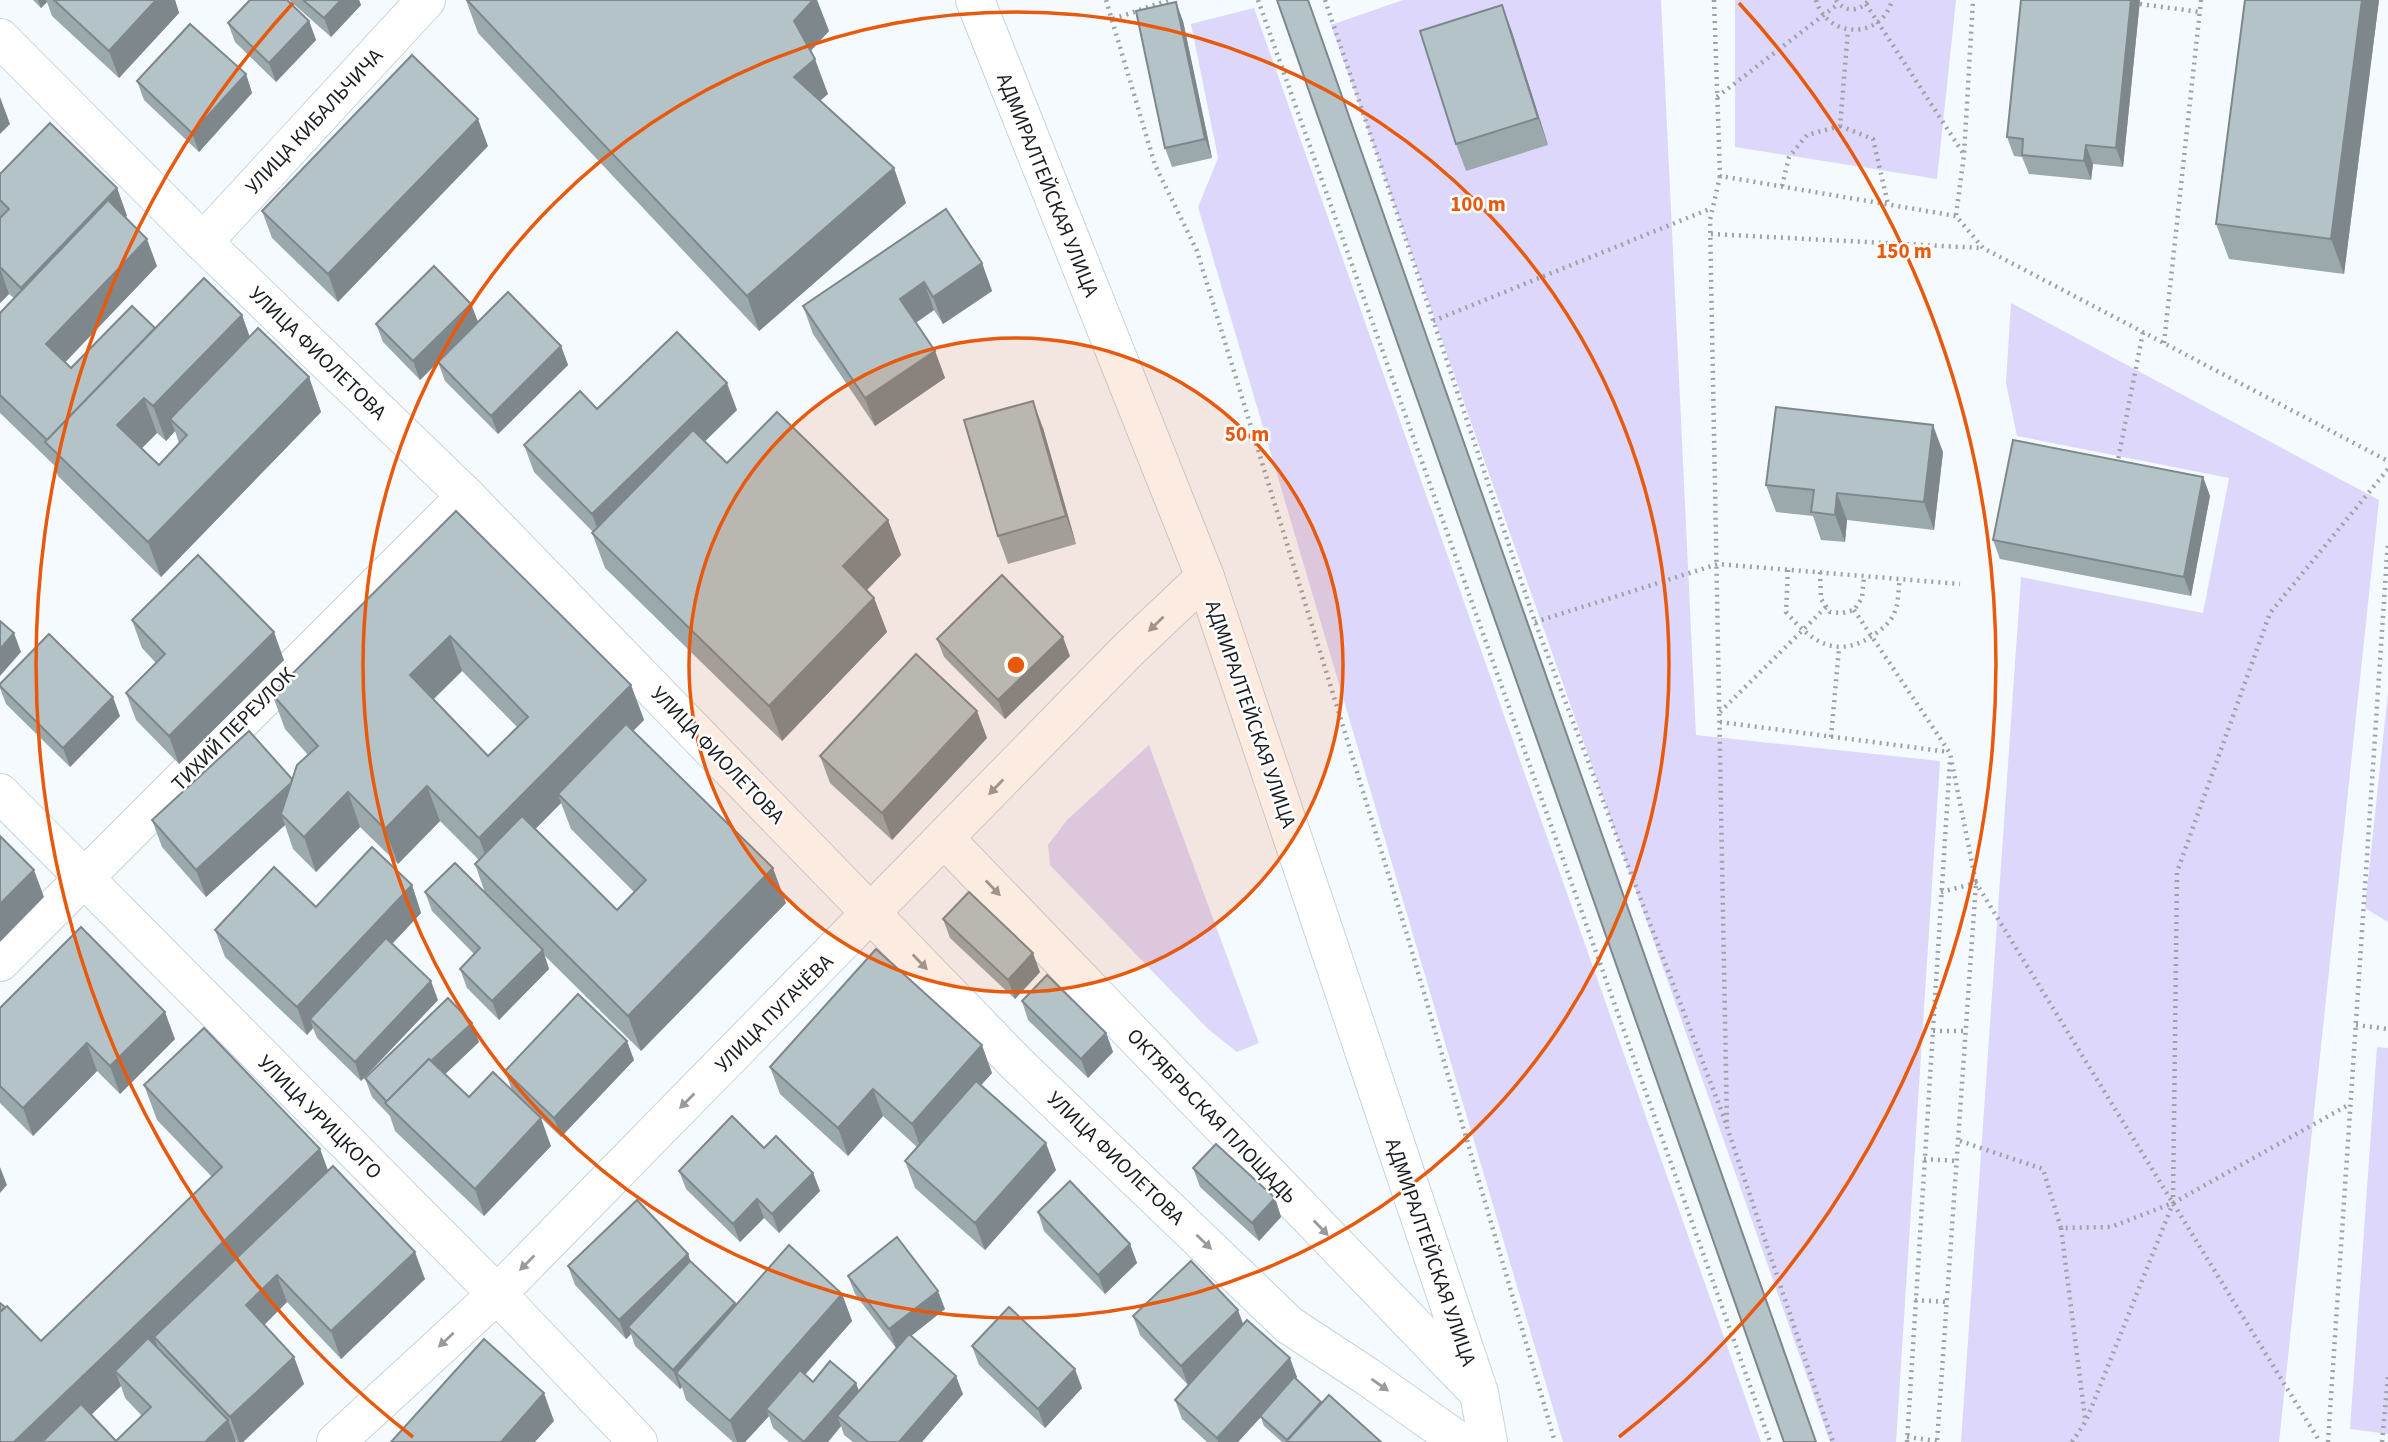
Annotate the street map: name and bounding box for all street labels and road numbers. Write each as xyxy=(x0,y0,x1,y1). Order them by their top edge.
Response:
street label: УЛИЦА КИБАЛЬЧИЧА xyxy=(238,41,390,201)
street label: АДМИРАЛТЕЙСКАЯ УЛИЦА xyxy=(989,69,1107,302)
street label: УЛИЦА ФИОЛЕТОВА xyxy=(242,279,394,427)
street label: АДМИРАЛТЕЙСКАЯ УЛИЦА xyxy=(1198,596,1304,832)
street label: ТИХИЙ ПЕРЕУЛОК xyxy=(164,660,302,798)
street label: УЛИЦА ФИОЛЕТОВА xyxy=(644,679,792,831)
street label: УЛИЦА ПУГАЧЁВА xyxy=(708,947,840,1079)
street label: ОКТЯБРЬСКАЯ ПЛОЩАДЬ xyxy=(1120,1022,1304,1210)
street label: УЛИЦА УРИЦКОГО xyxy=(251,1048,389,1186)
street label: УЛИЦА ФИОЛЕТОВА xyxy=(1040,1084,1192,1232)
street label: АДМИРАЛТЕЙСКАЯ УЛИЦА xyxy=(1378,1134,1484,1370)

